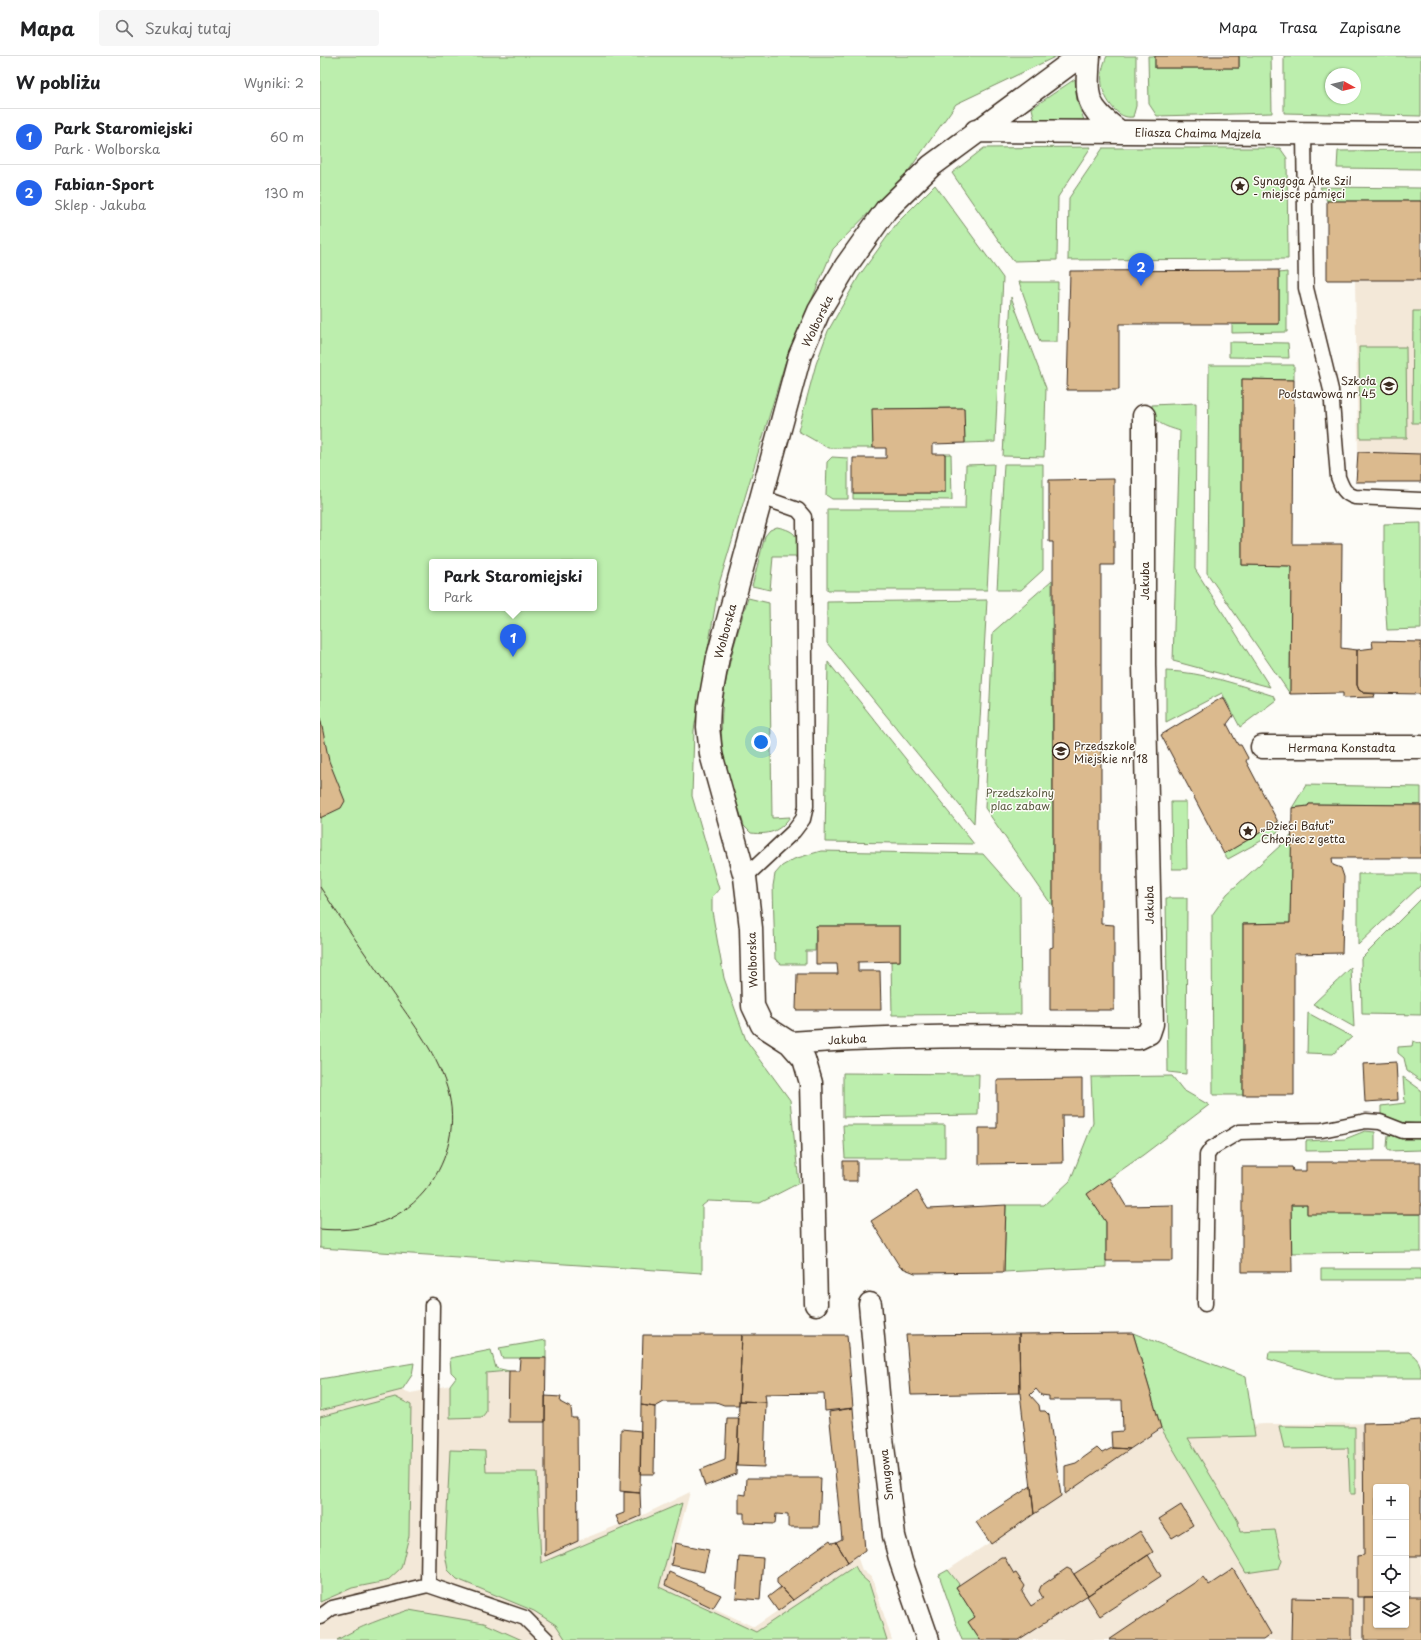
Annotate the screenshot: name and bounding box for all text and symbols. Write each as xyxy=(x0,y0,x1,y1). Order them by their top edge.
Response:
search box xyxy=(99,10,379,46)
text: Mapa xyxy=(20,14,75,42)
text: Szukaj tutaj xyxy=(145,16,231,39)
icon: search xyxy=(113,17,135,39)
text: Mapa xyxy=(1219,17,1257,38)
text: Trasa xyxy=(1279,17,1317,38)
text: Zapisane xyxy=(1339,17,1401,38)
north arrow xyxy=(1325,68,1361,104)
text: W pobliżu xyxy=(16,69,101,95)
text: Wyniki: 2 xyxy=(244,73,304,92)
text: Park Staromiejski xyxy=(54,116,193,139)
street label: Eliasza Chaima Majzela xyxy=(1135,123,1261,143)
text: 1 xyxy=(26,127,32,146)
text: 60 m xyxy=(270,127,304,146)
text: Park · Wolborska xyxy=(54,139,160,158)
text: Fabian-Sport xyxy=(54,172,154,195)
place label: Synagoga Alte Szil - miejsce pamięci xyxy=(1253,172,1352,202)
place icon: Synagoga Alte Szil - miejsce pamięci xyxy=(1230,176,1250,196)
text: 2 xyxy=(24,183,34,202)
text: 130 m xyxy=(265,183,304,202)
text: Sklep · Jakuba xyxy=(54,195,146,214)
pin: 2 xyxy=(1128,253,1154,286)
street label: Wolborska xyxy=(797,292,837,350)
place label: Szkoła Podstawowa nr 45 xyxy=(1278,372,1376,402)
school or university icon: Szkoła Podstawowa nr 45 xyxy=(1379,376,1399,396)
popup xyxy=(429,559,597,611)
street label: Jakuba xyxy=(1136,561,1153,600)
text: Park Staromiejski xyxy=(444,564,582,587)
text: Park xyxy=(444,587,473,606)
street label: Wolborska xyxy=(710,602,740,660)
pin: 1 xyxy=(500,624,526,657)
your location xyxy=(751,732,771,752)
place label: Przedszkole Miejskie nr 18 xyxy=(1074,737,1148,767)
street label: Hermana Konstadta xyxy=(1288,739,1396,756)
school or university icon: Przedszkole Miejskie nr 18 xyxy=(1051,741,1071,761)
park label: Przedszkolny plac zabaw xyxy=(986,784,1054,814)
place label: „Dzieci Bałut” Chłopiec z getta xyxy=(1261,817,1345,847)
place icon: „Dzieci Bałut” Chłopiec z getta xyxy=(1238,821,1258,841)
street label: Jakuba xyxy=(1140,885,1158,925)
street label: Wolborska xyxy=(743,932,761,988)
street label: Jakuba xyxy=(827,1029,867,1049)
street label: Smugowa xyxy=(875,1448,897,1501)
map controls xyxy=(1373,1484,1409,1628)
button: + xyxy=(1373,1484,1409,1520)
button: − xyxy=(1373,1520,1409,1556)
button: locate xyxy=(1373,1556,1409,1592)
button: layers xyxy=(1373,1592,1409,1628)

